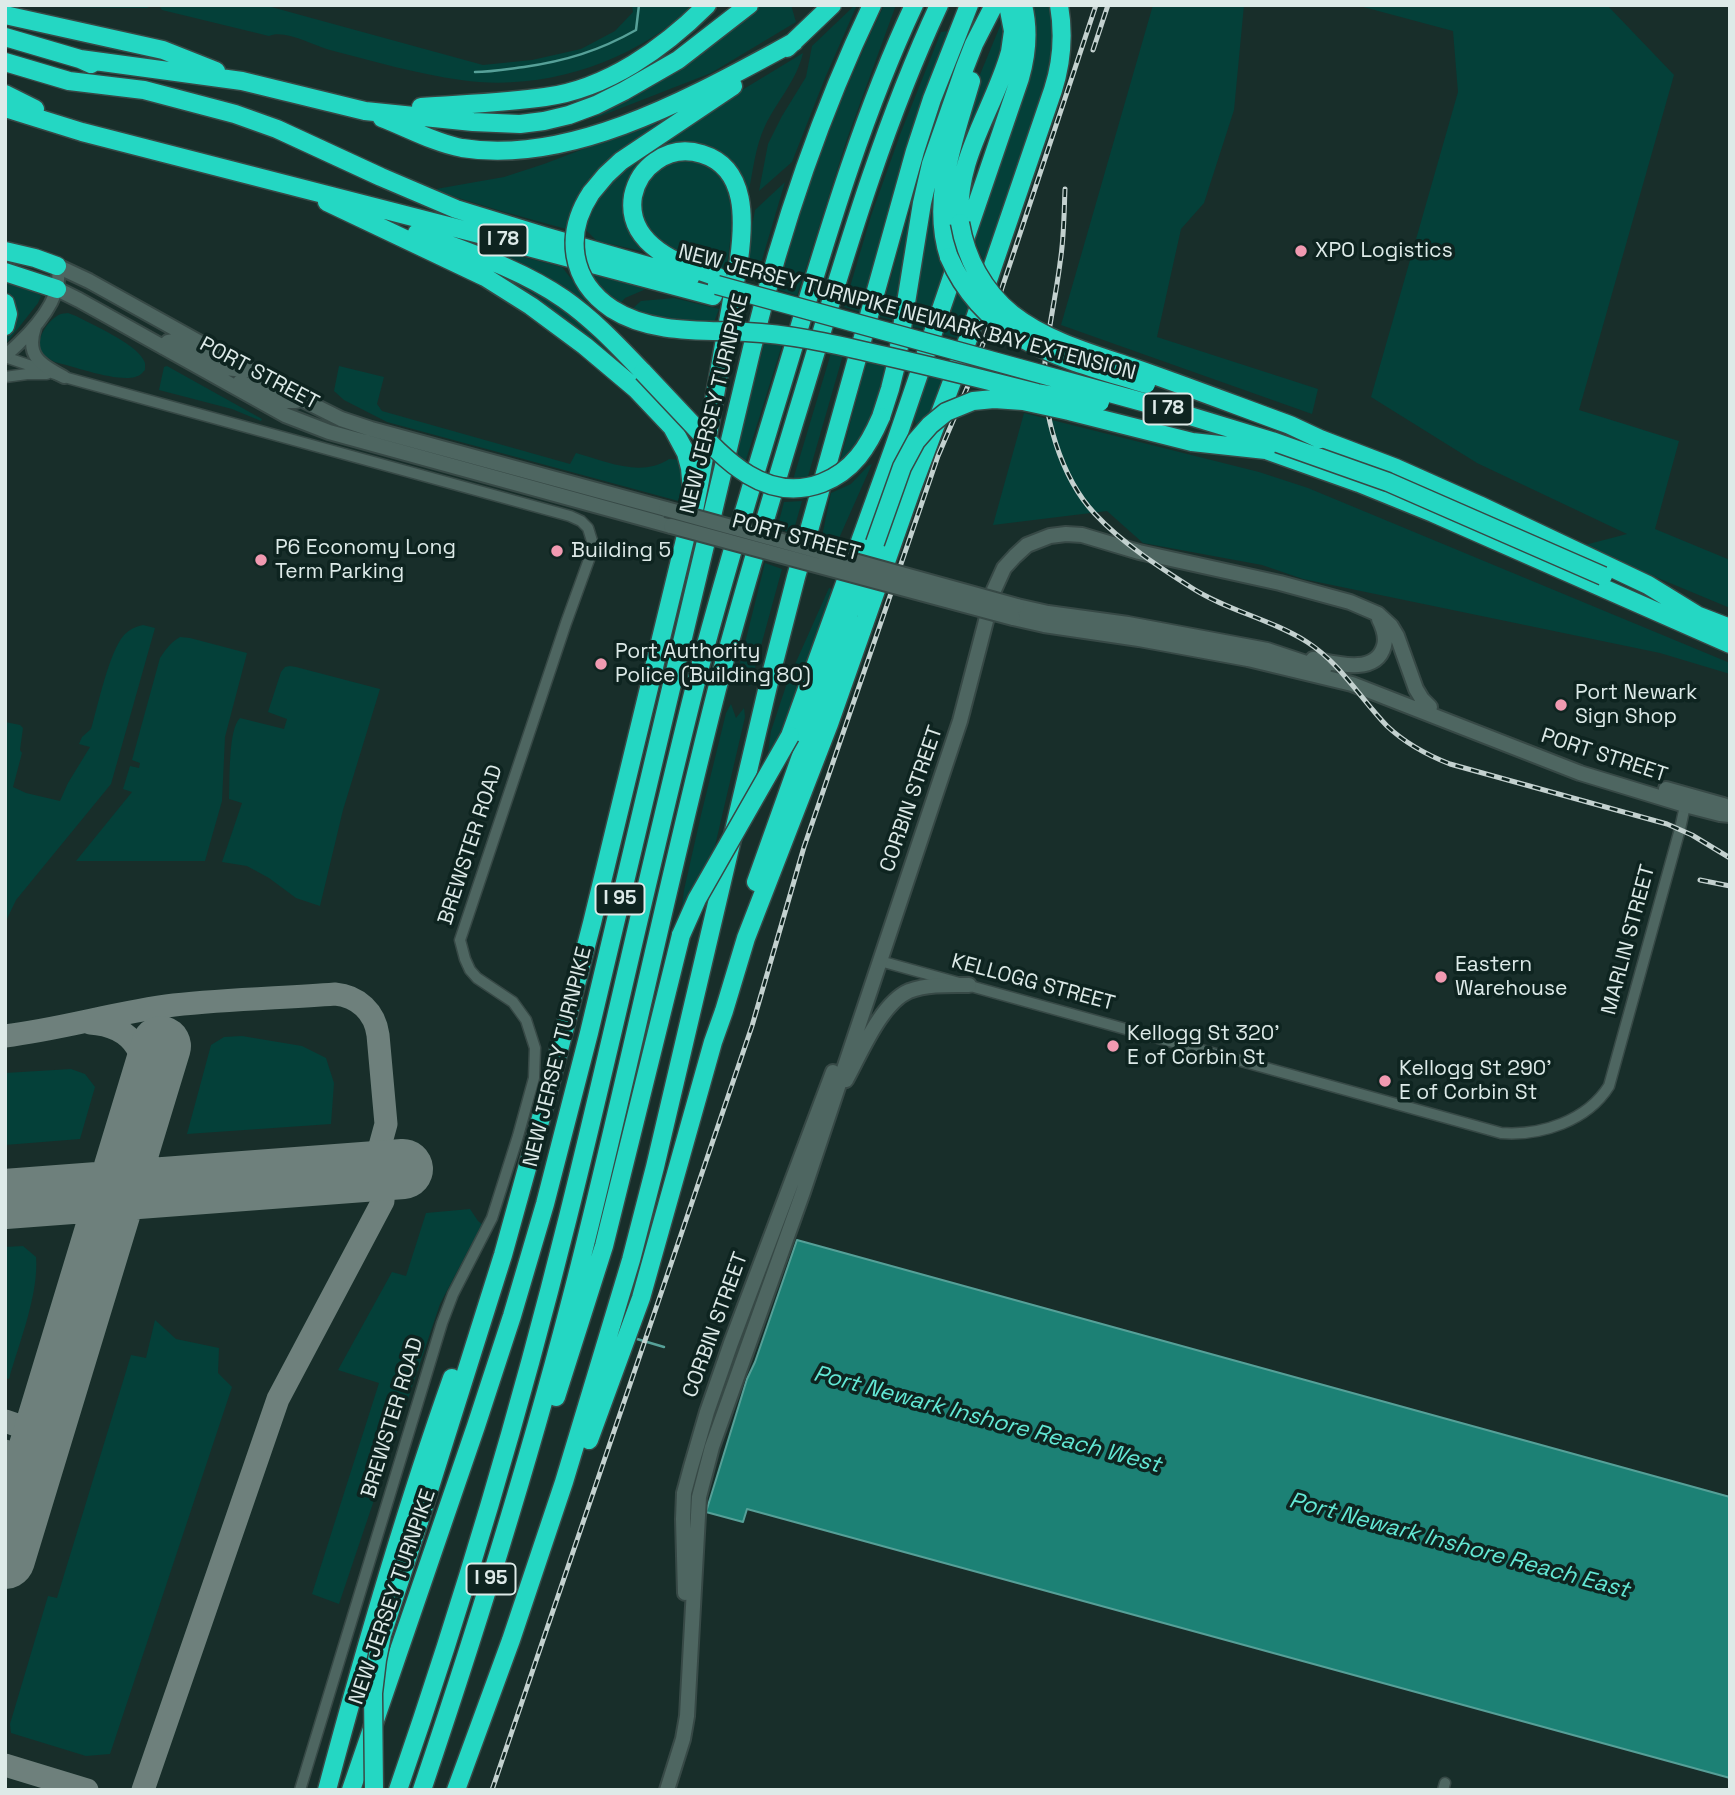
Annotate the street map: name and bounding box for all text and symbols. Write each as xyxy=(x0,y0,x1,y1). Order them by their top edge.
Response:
road number: I 78 xyxy=(478,224,528,256)
place label: XPO Logistics xyxy=(1315,238,1453,264)
street label: NEW JERSEY TURNPIKE NEWARK BAY EXTENSION xyxy=(676,240,1138,386)
marker: XPO Logistics xyxy=(1293,243,1309,259)
street label: NEW JERSEY TURNPIKE xyxy=(675,291,755,517)
street label: PORT STREET xyxy=(195,332,323,416)
road number: I 78 xyxy=(1144,394,1192,424)
street label: PORT STREET xyxy=(729,509,863,567)
place label: P6 Economy Long Term Parking xyxy=(275,535,456,585)
place label: Building 5 xyxy=(571,538,671,564)
marker: Building 5 xyxy=(549,543,565,559)
marker: P6 Economy Long Term Parking xyxy=(253,552,269,568)
place label: Port Authority Police (Building 80) xyxy=(615,639,811,689)
marker: Port Authority Police (Building 80) xyxy=(593,656,609,672)
place label: Port Newark Sign Shop xyxy=(1575,680,1697,730)
marker: Port Newark Sign Shop xyxy=(1553,697,1569,713)
street label: CORBIN STREET xyxy=(875,723,949,875)
street label: PORT STREET xyxy=(1538,724,1670,788)
street label: BREWSTER ROAD xyxy=(433,762,509,928)
street label: MARLIN STREET xyxy=(1597,862,1661,1018)
road number: I 95 xyxy=(596,884,644,914)
street label: NEW JERSEY TURNPIKE xyxy=(518,944,598,1170)
street label: KELLOGG STREET xyxy=(949,949,1117,1017)
place label: Eastern Warehouse xyxy=(1455,952,1567,1002)
marker: Eastern Warehouse xyxy=(1433,969,1449,985)
place label: Kellogg St 320' E of Corbin St xyxy=(1127,1021,1279,1071)
marker: Kellogg St 320' E of Corbin St xyxy=(1105,1038,1121,1054)
place label: Kellogg St 290' E of Corbin St xyxy=(1399,1056,1552,1106)
marker: Kellogg St 290' E of Corbin St xyxy=(1377,1073,1393,1089)
street label: CORBIN STREET xyxy=(678,1249,754,1401)
street label: BREWSTER ROAD xyxy=(357,1335,429,1501)
water label: Port Newark Inshore Reach West xyxy=(810,1360,1164,1480)
street label: NEW JERSEY TURNPIKE xyxy=(344,1486,442,1708)
water label: Port Newark Inshore Reach East xyxy=(1286,1487,1632,1605)
road number: I 95 xyxy=(466,1564,516,1595)

